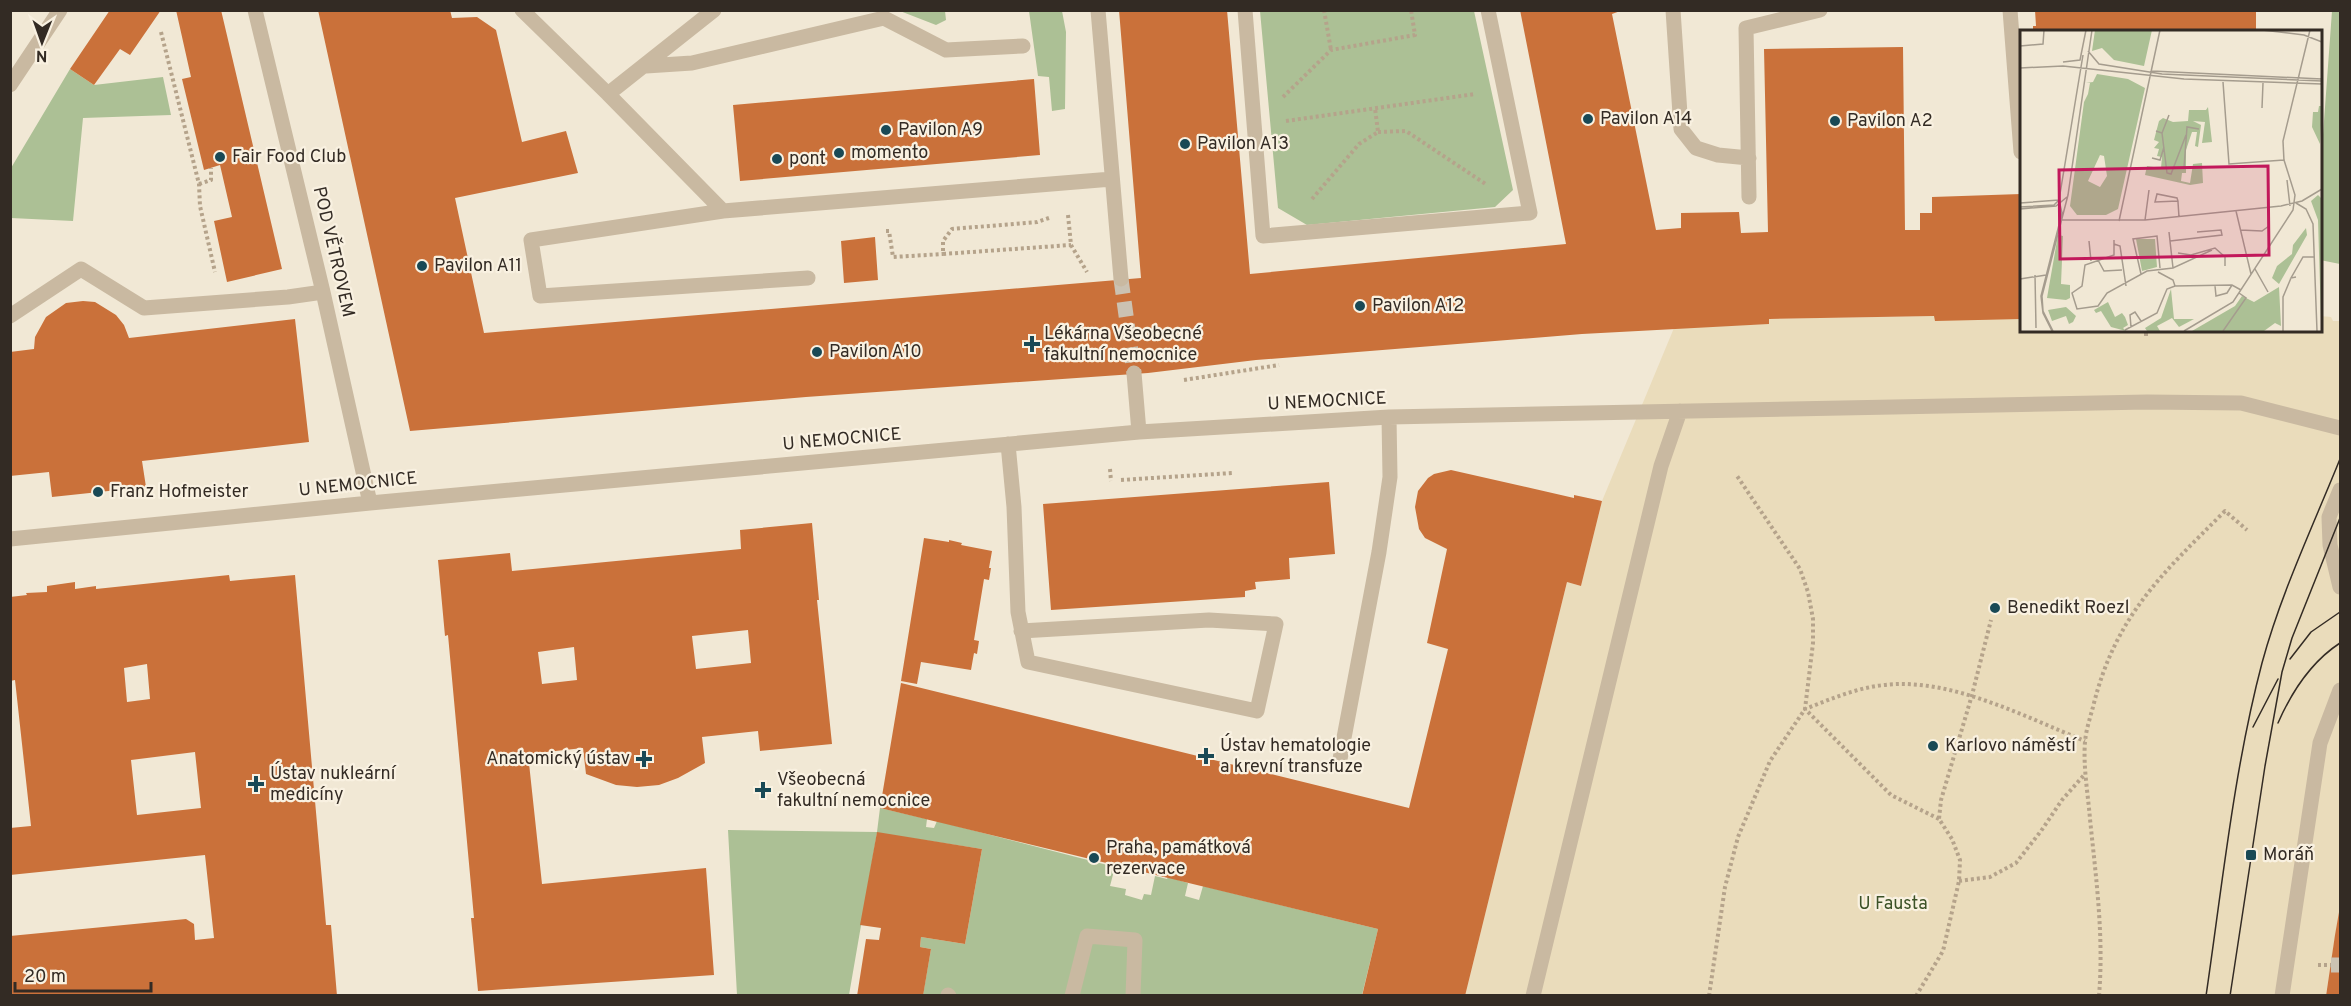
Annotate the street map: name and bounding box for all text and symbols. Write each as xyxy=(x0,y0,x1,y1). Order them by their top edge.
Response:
north arrow xyxy=(12,12,72,72)
inset map xyxy=(2020,30,2321,332)
text: N xyxy=(36,45,48,65)
place label: Pavilon A14 xyxy=(1600,108,1692,131)
place label: Pavilon A2 xyxy=(1847,110,1933,133)
marker: Pavilon A14 xyxy=(1581,112,1595,126)
marker: Pavilon A2 xyxy=(1828,114,1842,128)
place label: Pavilon A9 xyxy=(898,119,983,142)
marker: Pavilon A9 xyxy=(879,123,893,137)
place label: Pavilon A13 xyxy=(1197,133,1289,156)
marker: Pavilon A13 xyxy=(1178,137,1192,151)
place label: momento xyxy=(851,142,928,165)
place label: Fair Food Club xyxy=(232,146,346,169)
marker: momento xyxy=(832,146,846,160)
place label: pont xyxy=(789,148,826,171)
marker: Fair Food Club xyxy=(213,150,227,164)
marker: pont xyxy=(770,152,784,166)
street label: POD VĚTROVEM xyxy=(307,184,361,320)
place label: Pavilon A11 xyxy=(434,255,522,278)
marker: Pavilon A11 xyxy=(415,259,429,273)
place label: Pavilon A12 xyxy=(1372,295,1464,318)
marker: Pavilon A12 xyxy=(1353,299,1367,313)
place label: Lékárna Všeobecné fakultní nemocnice xyxy=(1044,323,1202,367)
marker: Lékárna Všeobecné fakultní nemocnice xyxy=(1025,337,1039,351)
place label: Pavilon A10 xyxy=(829,341,922,364)
marker: Pavilon A10 xyxy=(810,345,824,359)
street label: U NEMOCNICE xyxy=(1267,387,1387,417)
street label: U NEMOCNICE xyxy=(782,423,902,457)
street label: U NEMOCNICE xyxy=(298,467,418,503)
place label: Franz Hofmeister xyxy=(110,481,249,504)
marker: Franz Hofmeister xyxy=(91,485,105,499)
place label: Benedikt Roezl xyxy=(2007,597,2130,620)
marker: Benedikt Roezl xyxy=(1988,601,2002,615)
place label: Ústav hematologie a krevní transfuze xyxy=(1220,733,1371,779)
place label: Karlovo náměstí xyxy=(1945,735,2077,758)
marker: Karlovo náměstí xyxy=(1926,739,1940,753)
marker: Ústav hematologie a krevní transfuze xyxy=(1197,747,1215,765)
place label: Anatomický ústav xyxy=(486,748,630,771)
marker: Anatomický ústav xyxy=(635,750,653,768)
place label: Ústav nukleární medicíny xyxy=(270,761,397,807)
place label: Všeobecná fakultní nemocnice xyxy=(777,769,930,813)
marker: Ústav nukleární medicíny xyxy=(247,775,265,793)
marker: Všeobecná fakultní nemocnice xyxy=(754,781,772,799)
place label: Praha, památková rezervace xyxy=(1106,837,1251,881)
place label: Moráň xyxy=(2263,844,2314,867)
marker: Moráň xyxy=(2244,848,2258,862)
marker: Praha, památková rezervace xyxy=(1087,851,1101,865)
park label: U Fausta xyxy=(1858,893,1928,916)
scale bar xyxy=(15,955,152,993)
text: 20 m xyxy=(24,966,66,989)

